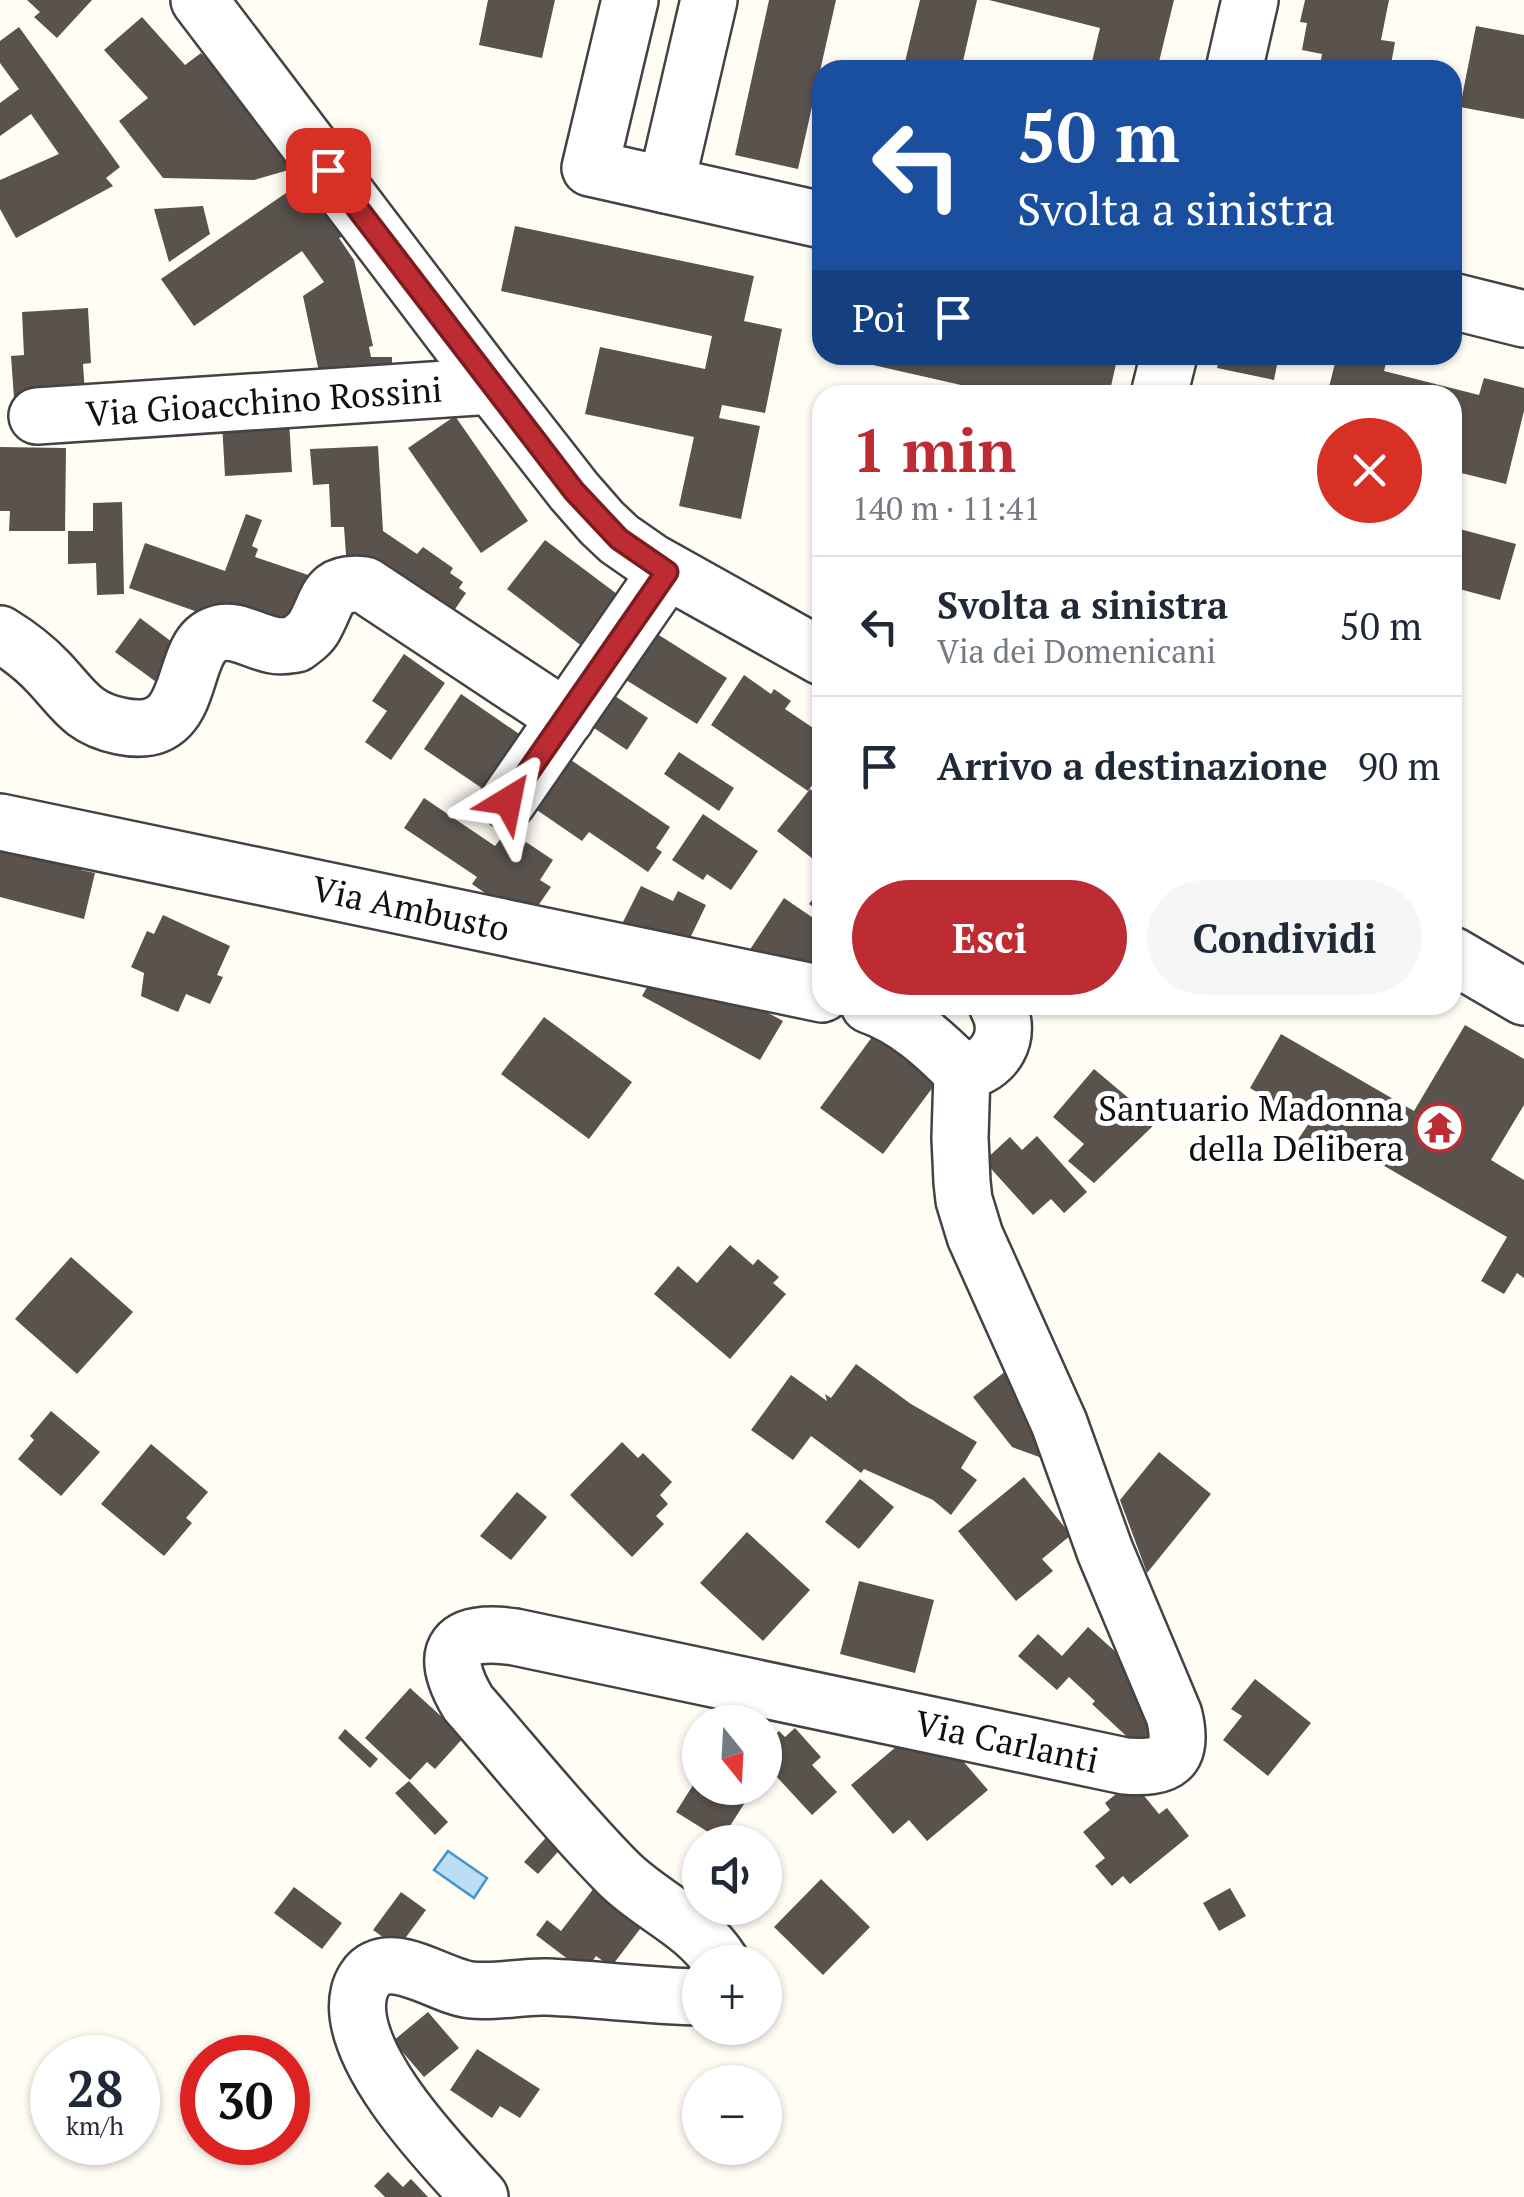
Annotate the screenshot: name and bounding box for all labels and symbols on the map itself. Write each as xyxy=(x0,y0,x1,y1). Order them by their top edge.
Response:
pin xyxy=(286,128,371,213)
street label: Via Gioacchino Rossini xyxy=(84,366,444,436)
position arrow xyxy=(456,749,560,853)
street label: Via Ambusto xyxy=(308,865,514,951)
place label: Santuario Madonna della Delibera xyxy=(1098,1085,1404,1171)
temple icon: Santuario Madonna della Delibera xyxy=(1413,1102,1465,1154)
street label: Via Carlanti xyxy=(911,1699,1103,1783)
north arrow xyxy=(682,1705,782,1805)
speed limit sign: 30 xyxy=(180,2035,310,2165)

